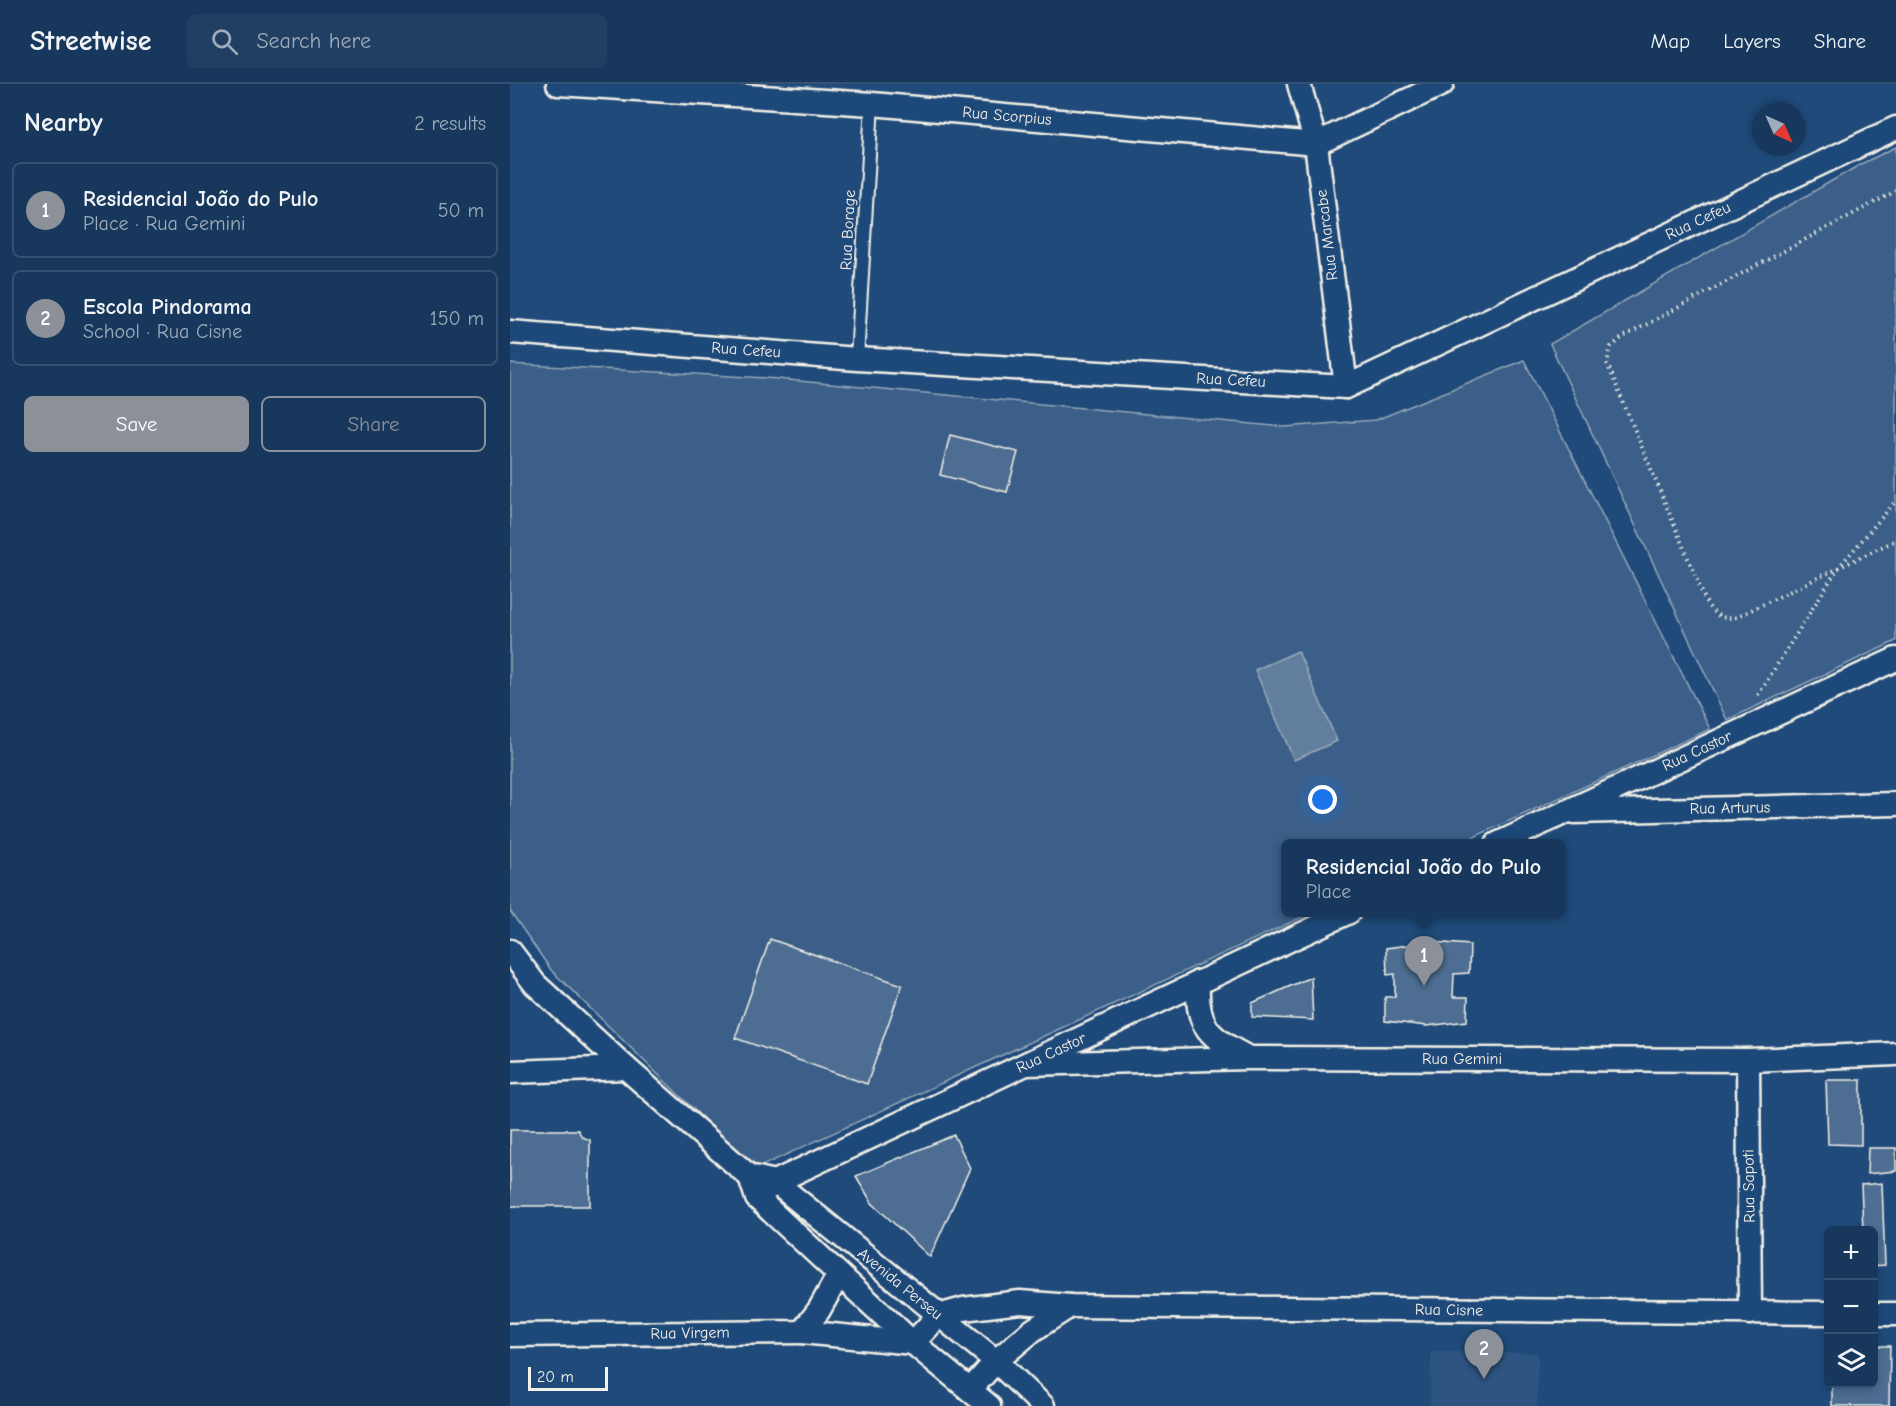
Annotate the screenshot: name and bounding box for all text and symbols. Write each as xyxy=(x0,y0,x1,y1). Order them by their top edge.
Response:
search box xyxy=(187,14,607,68)
text: Streetwise xyxy=(30,25,151,57)
icon: search xyxy=(208,25,241,58)
text: Search here xyxy=(256,28,371,54)
text: Map xyxy=(1651,29,1690,53)
text: Layers xyxy=(1723,29,1781,53)
text: Share xyxy=(1814,29,1866,53)
north arrow xyxy=(1752,102,1806,156)
street label: Rua Scorpius xyxy=(962,103,1053,129)
text: Nearby xyxy=(24,108,103,138)
text: 2 results xyxy=(414,112,486,135)
text: Residencial João do Pulo xyxy=(83,186,318,212)
street label: Rua Borage xyxy=(837,189,859,271)
street label: Rua Marcabe xyxy=(1312,189,1342,281)
street label: Rua Cefeu xyxy=(1663,198,1733,244)
text: 1 xyxy=(42,199,49,222)
text: 50 m xyxy=(438,199,484,222)
text: Place · Rua Gemini xyxy=(83,212,246,235)
text: Escola Pindorama xyxy=(83,294,252,320)
text: 2 xyxy=(41,307,50,330)
text: 150 m xyxy=(430,307,484,330)
text: School · Rua Cisne xyxy=(83,320,242,343)
street label: Rua Cefeu xyxy=(711,339,781,361)
street label: Rua Cefeu xyxy=(1196,369,1266,391)
button: Save xyxy=(24,396,249,452)
button: Share xyxy=(261,396,486,452)
street label: Rua Castor xyxy=(1659,727,1735,775)
your location xyxy=(1308,785,1337,814)
street label: Rua Arturus xyxy=(1689,798,1771,818)
popup xyxy=(1281,839,1566,917)
text: Residencial João do Pulo xyxy=(1306,854,1541,880)
text: Place xyxy=(1306,880,1351,903)
pin: 1 xyxy=(1404,936,1444,986)
street label: Rua Castor xyxy=(1013,1029,1089,1077)
street label: Rua Gemini xyxy=(1422,1050,1502,1068)
street label: Rua Sapoti xyxy=(1739,1149,1759,1223)
map controls xyxy=(1824,1226,1878,1388)
button: + xyxy=(1824,1226,1878,1280)
street label: Avenida Perseu xyxy=(854,1244,946,1324)
button: − xyxy=(1824,1280,1878,1334)
street label: Rua Cisne xyxy=(1415,1300,1483,1320)
street label: Rua Virgem xyxy=(650,1323,730,1343)
pin: 2 xyxy=(1464,1330,1504,1379)
button: layers xyxy=(1824,1334,1878,1388)
scale bar xyxy=(528,1364,608,1392)
text: 20 m xyxy=(537,1368,574,1386)

